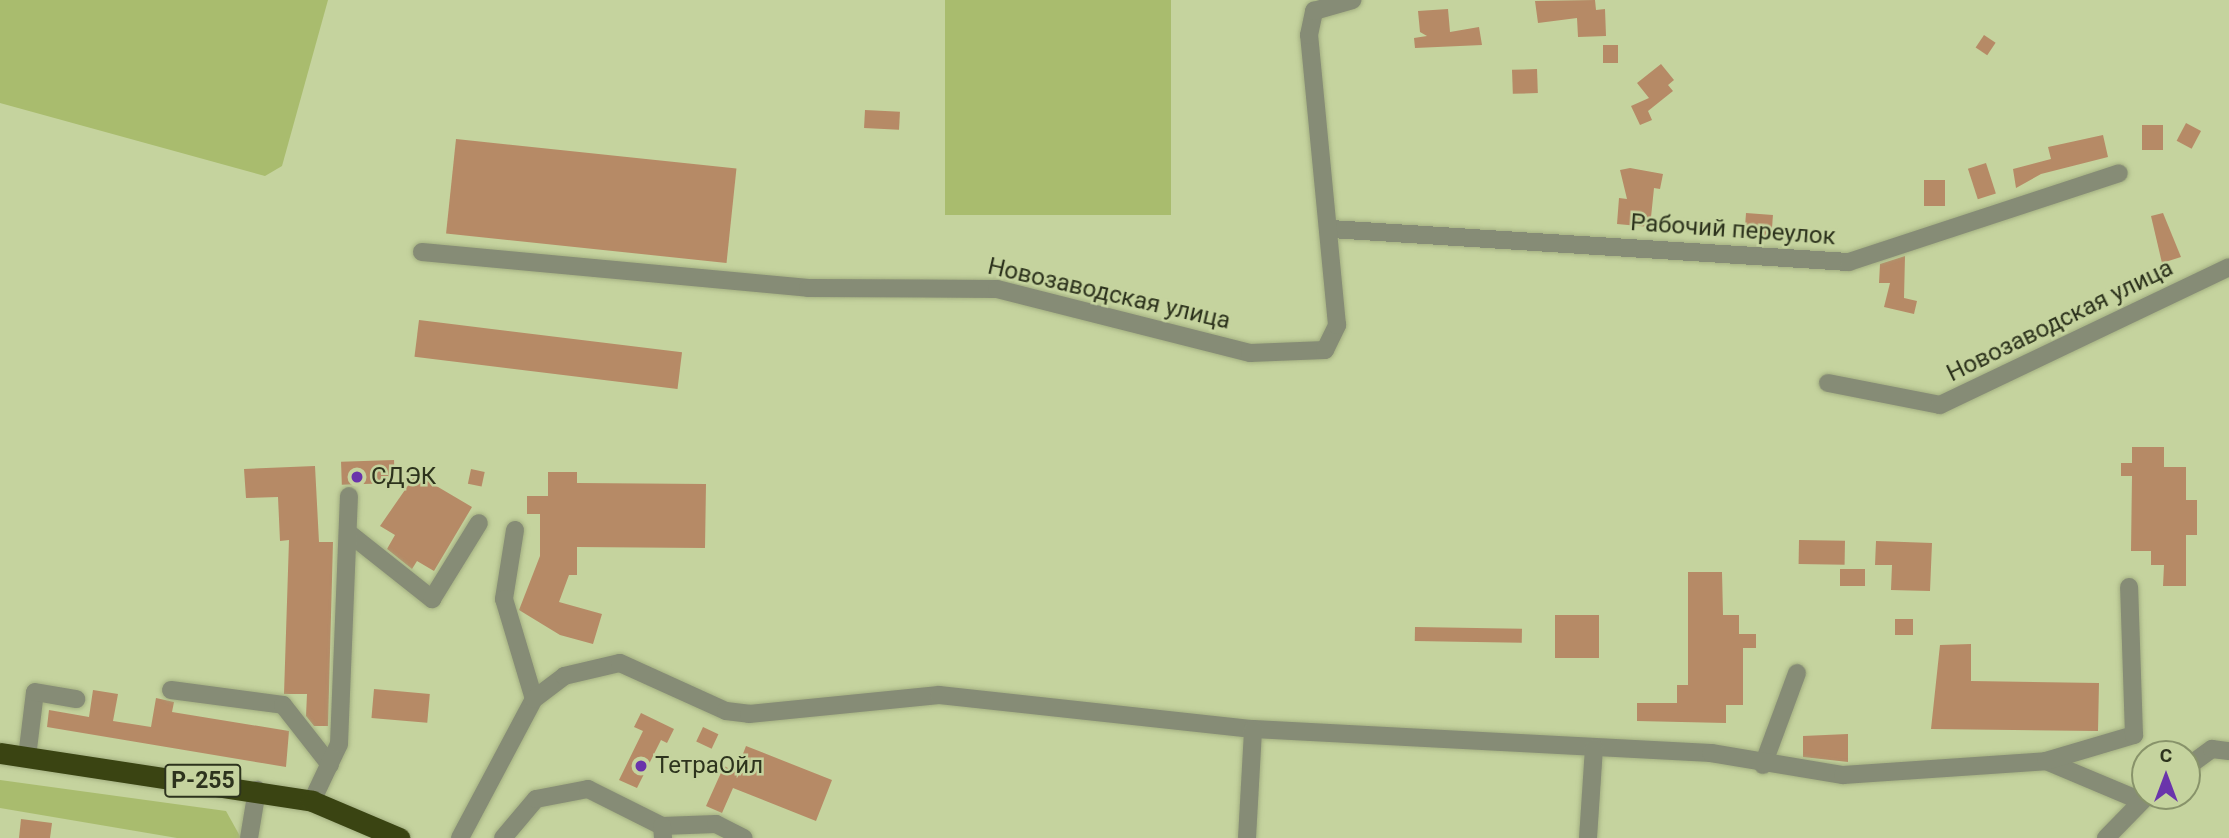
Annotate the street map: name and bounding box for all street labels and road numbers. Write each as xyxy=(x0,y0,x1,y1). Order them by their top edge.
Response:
street label: Рабочий переулок xyxy=(1629,208,1837,252)
street label: Новозаводская улица xyxy=(985,252,1233,336)
street label: Новозаводская улица xyxy=(1942,254,2178,388)
road number: Р-255 xyxy=(163,762,243,800)

